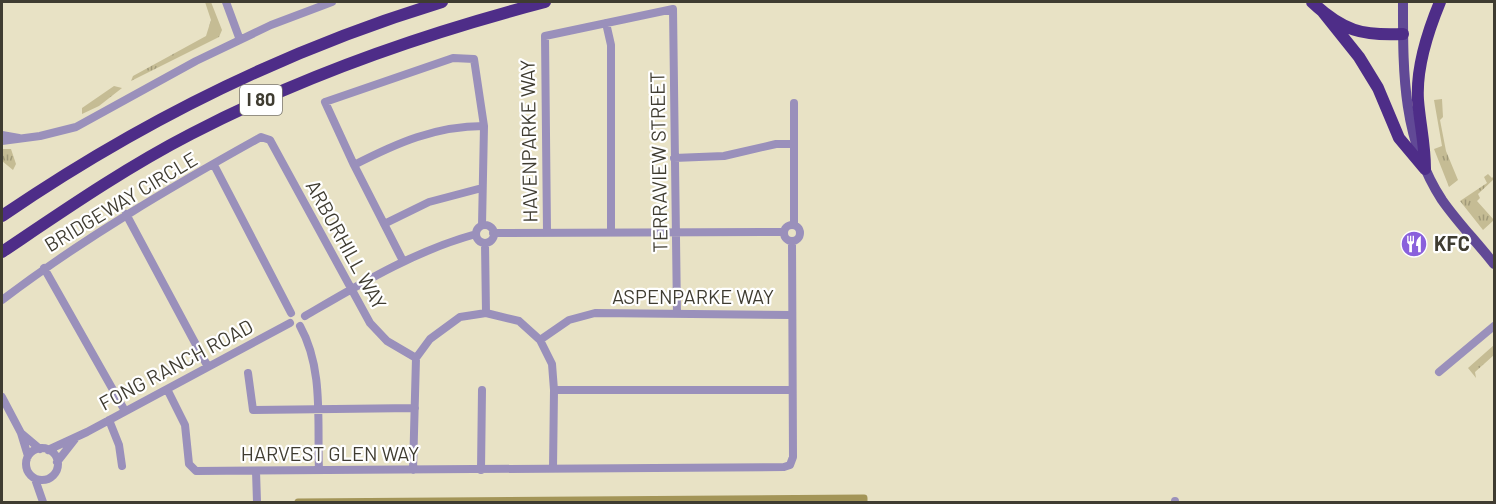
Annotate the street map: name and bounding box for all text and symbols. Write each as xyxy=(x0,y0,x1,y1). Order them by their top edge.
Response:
street label: HAVENPARKE WAY xyxy=(515,59,541,223)
street label: TERRAVIEW STREET xyxy=(644,71,672,253)
road number: I 80 xyxy=(240,85,282,115)
street label: BRIDGEWAY CIRCLE xyxy=(40,146,201,256)
street label: ARBORHILL WAY xyxy=(301,176,392,313)
restaurant icon: KFC xyxy=(1399,229,1429,259)
place label: KFC xyxy=(1434,231,1470,255)
street label: ASPENPARKE WAY xyxy=(612,284,774,308)
street label: FONG RANCH ROAD xyxy=(95,313,256,415)
street label: HARVEST GLEN WAY xyxy=(241,441,419,465)

